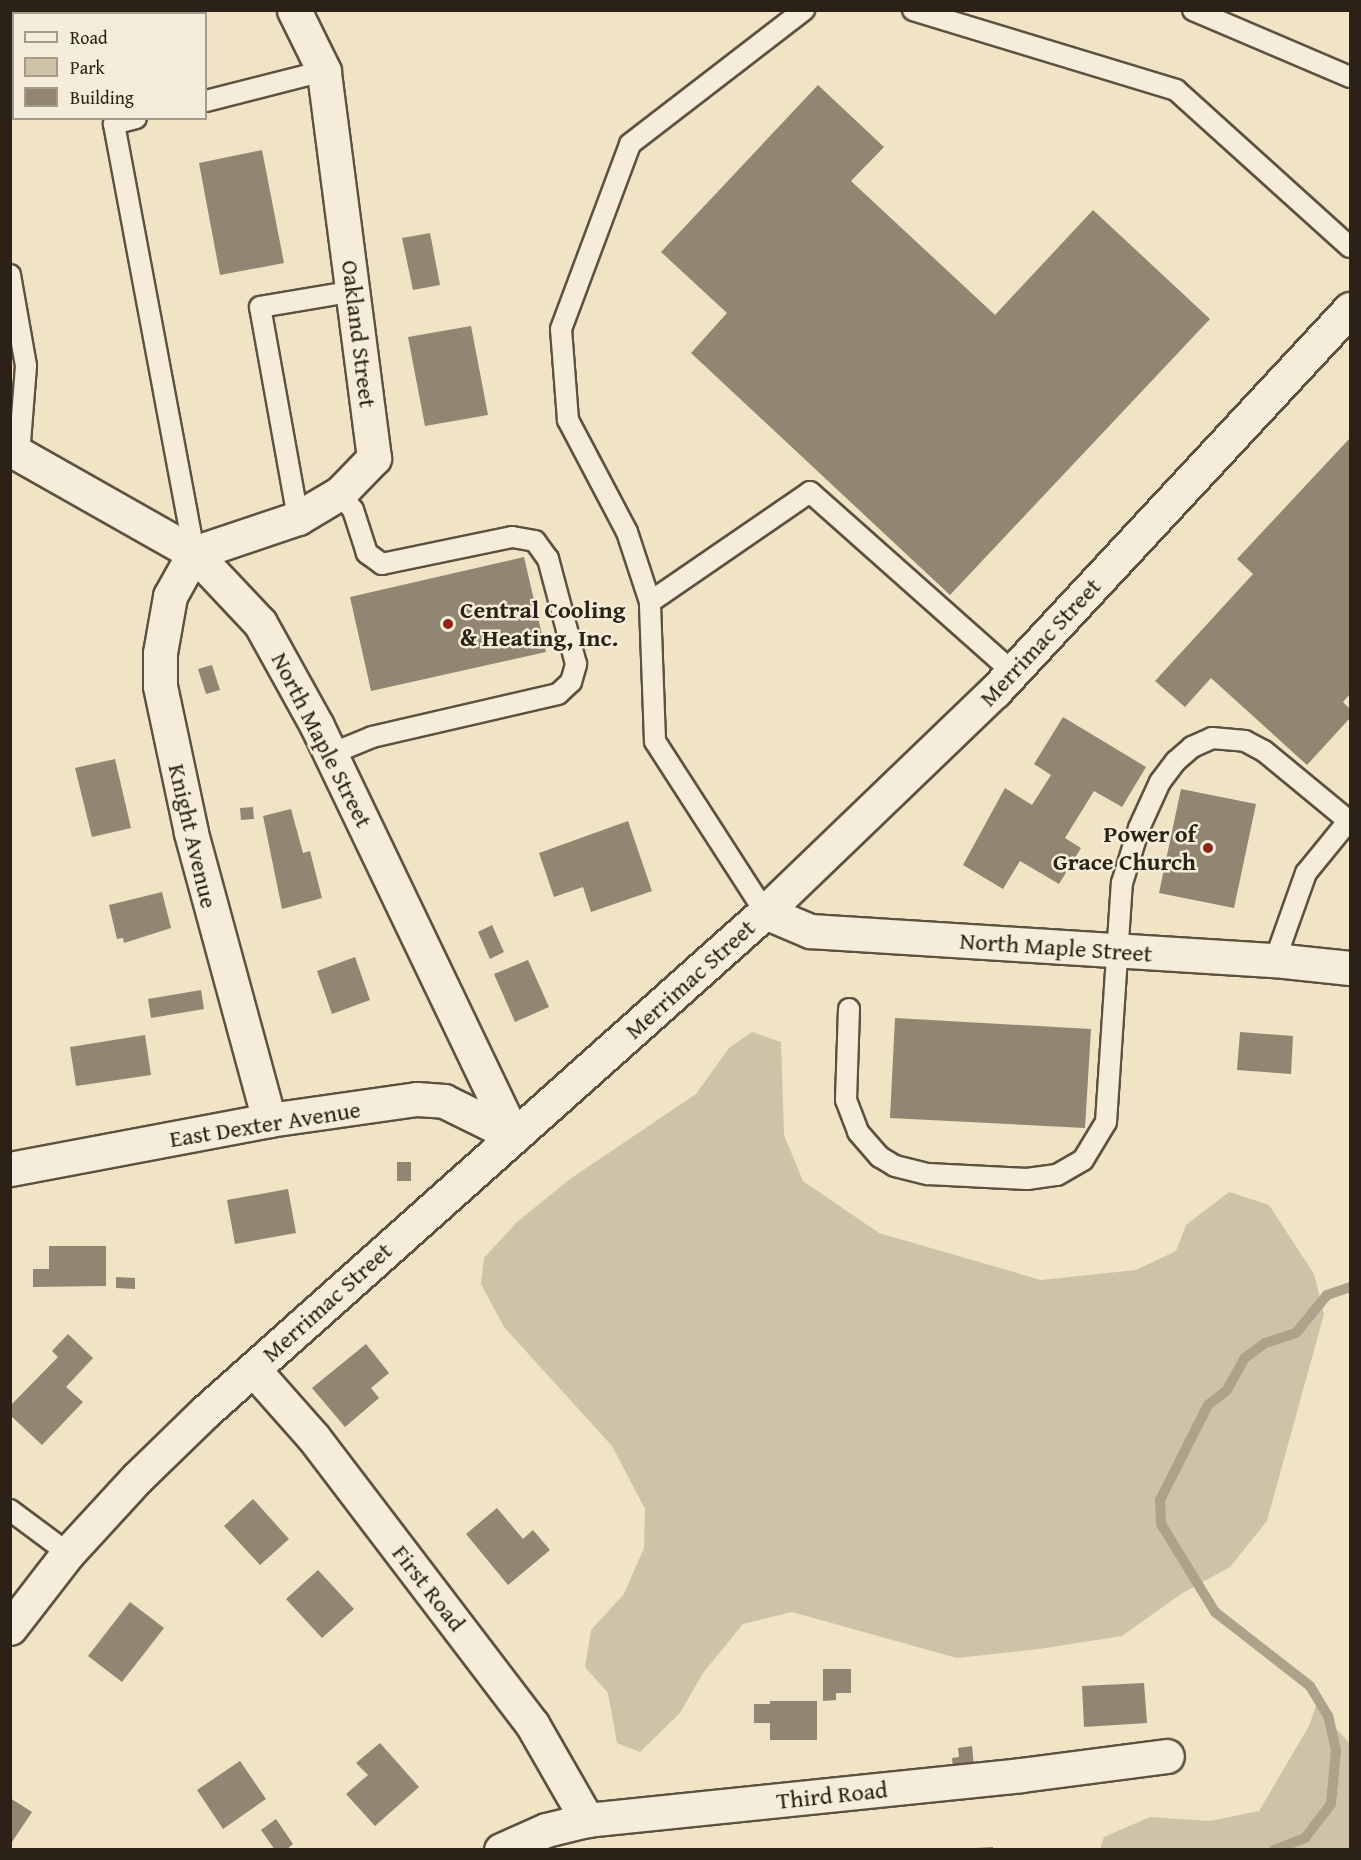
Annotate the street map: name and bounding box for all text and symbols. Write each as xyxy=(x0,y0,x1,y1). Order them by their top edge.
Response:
legend xyxy=(12,12,207,120)
text: Road xyxy=(70,24,108,51)
text: Park xyxy=(70,54,105,81)
text: Building xyxy=(70,84,134,111)
street label: Oakland Street xyxy=(336,259,382,409)
street label: Merrimac Street xyxy=(973,572,1107,712)
place label: Central Cooling & Heating, Inc. xyxy=(460,596,625,652)
marker: Central Cooling & Heating, Inc. xyxy=(441,617,455,631)
street label: North Maple Street xyxy=(265,647,379,833)
street label: Knight Avenue xyxy=(162,761,224,911)
place label: Power of Grace Church xyxy=(1053,820,1196,876)
marker: Power of Grace Church xyxy=(1201,841,1215,855)
street label: Merrimac Street xyxy=(619,913,761,1045)
street label: North Maple Street xyxy=(959,926,1153,968)
street label: East Dexter Avenue xyxy=(167,1095,363,1153)
street label: Merrimac Street xyxy=(256,1236,398,1368)
street label: First Road xyxy=(386,1539,472,1637)
street label: Third Road xyxy=(775,1775,889,1815)

